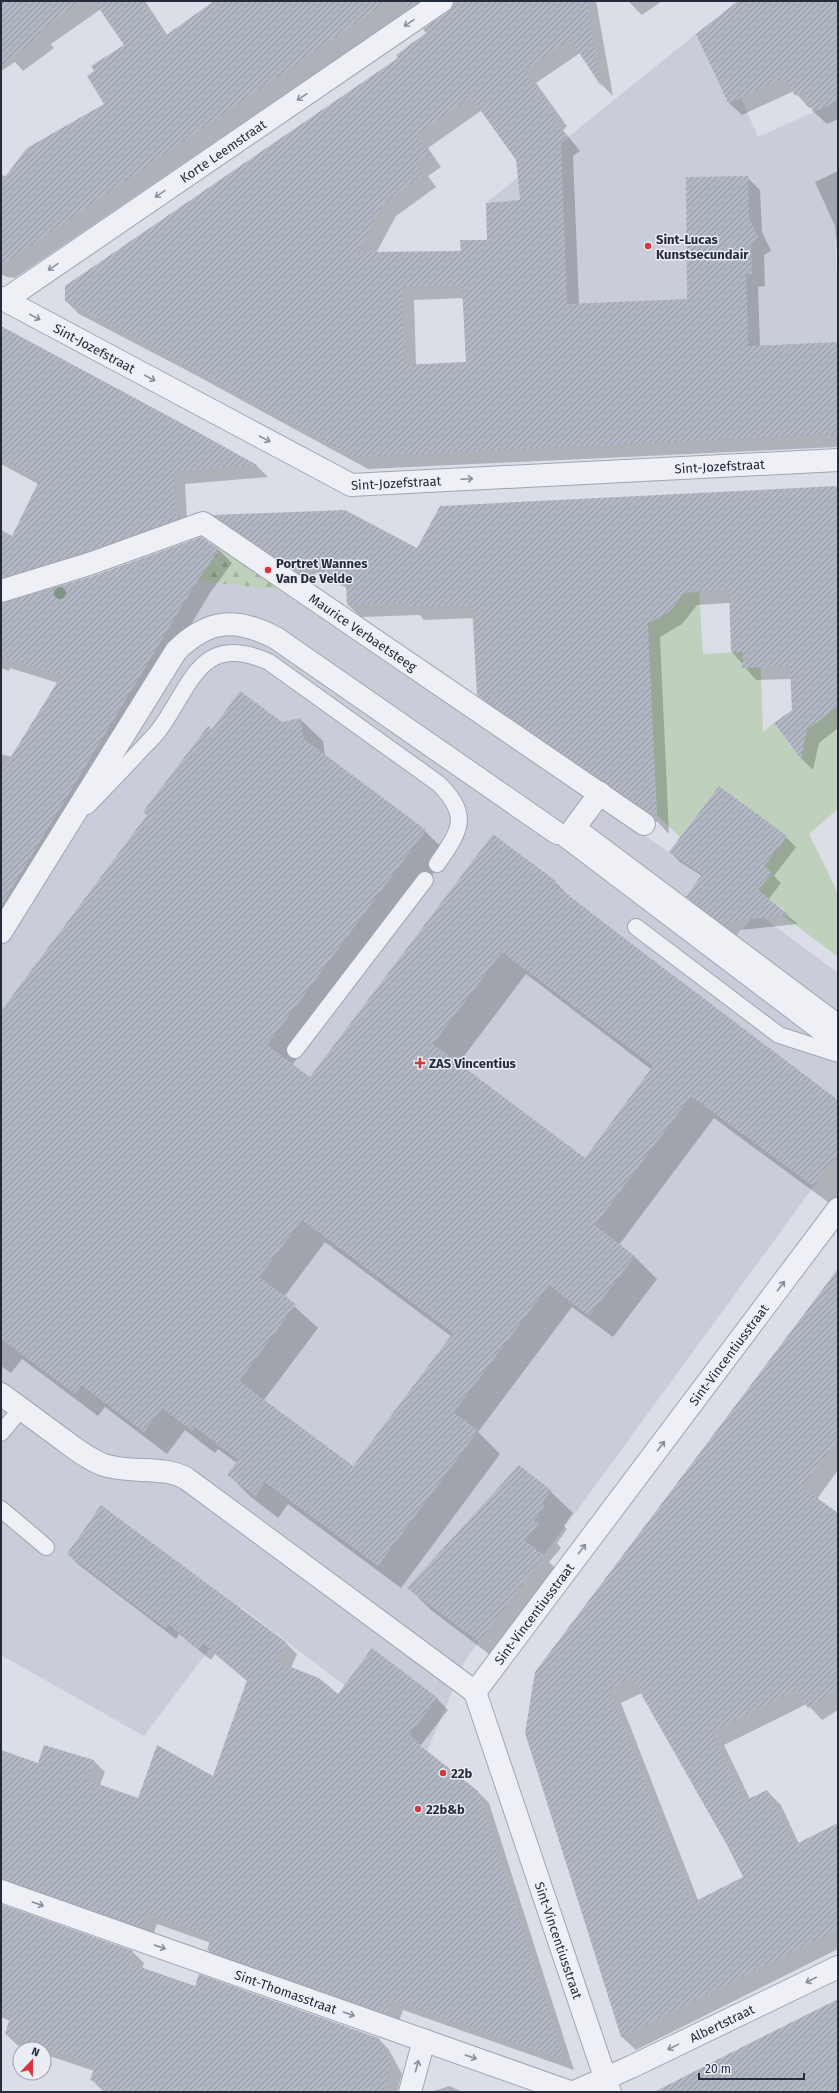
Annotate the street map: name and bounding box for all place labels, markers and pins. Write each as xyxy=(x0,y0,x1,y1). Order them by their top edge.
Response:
place label: Sint-Lucas Kunstsecundair xyxy=(656,232,749,262)
marker: Sint-Lucas Kunstsecundair xyxy=(643,241,653,251)
place label: Portret Wannes Van De Velde xyxy=(275,556,368,586)
marker: Portret Wannes Van De Velde xyxy=(263,565,273,575)
place label: ZAS Vincentius xyxy=(429,1056,517,1071)
marker: ZAS Vincentius xyxy=(414,1057,426,1069)
place label: 22b xyxy=(451,1766,472,1781)
marker: 22b xyxy=(438,1768,448,1778)
place label: 22b&b xyxy=(426,1802,465,1817)
marker: 22b&b xyxy=(413,1804,423,1814)

